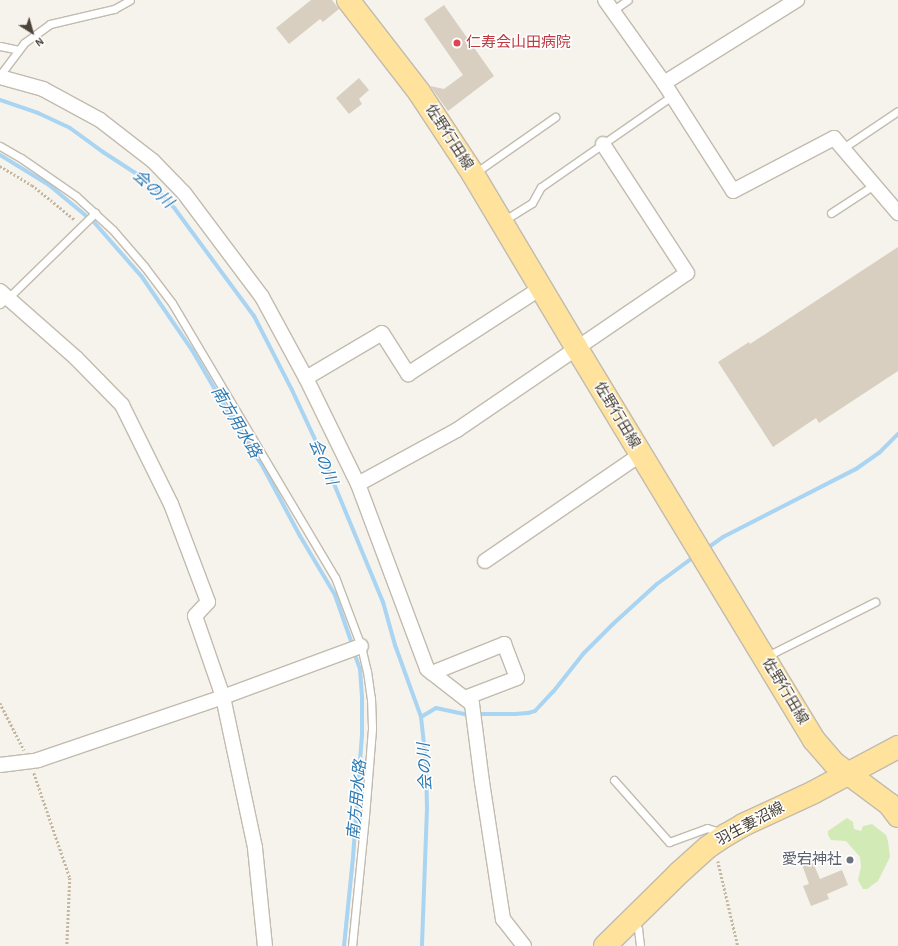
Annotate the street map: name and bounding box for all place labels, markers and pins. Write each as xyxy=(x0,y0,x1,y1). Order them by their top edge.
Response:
place label: 仁寿会山田病院 xyxy=(466,34,571,52)
marker: 仁寿会山田病院 xyxy=(451,37,463,49)
place label: 愛宕神社 xyxy=(782,851,842,869)
marker: 愛宕神社 xyxy=(845,855,855,865)

